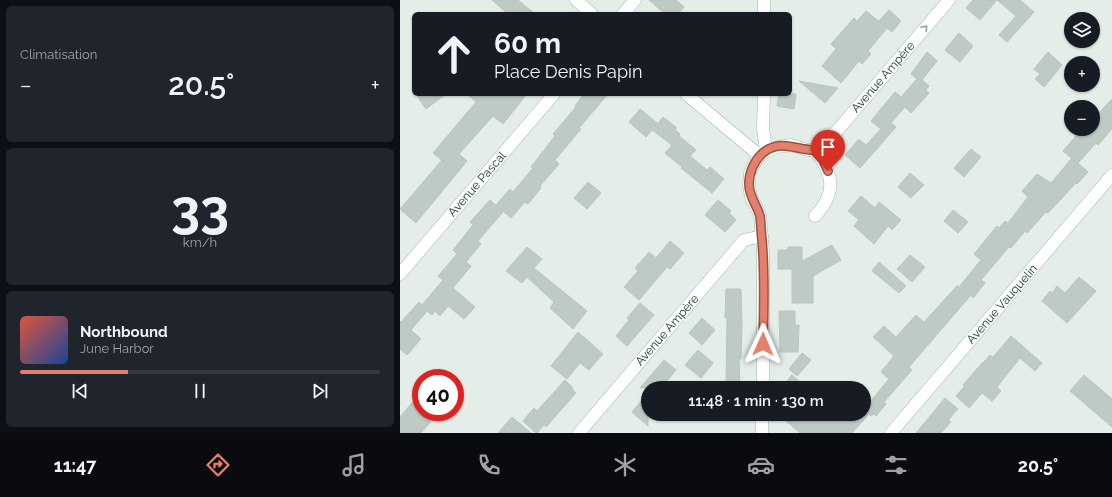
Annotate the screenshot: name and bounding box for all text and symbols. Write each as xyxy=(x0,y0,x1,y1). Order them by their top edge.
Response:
map controls xyxy=(1064,12,1100,136)
button: layers xyxy=(1064,12,1100,48)
one-way arrow xyxy=(920,26,927,33)
text: 60 m xyxy=(494,27,561,60)
icon: ahead xyxy=(428,28,480,80)
street label: Avenue Ampère xyxy=(848,39,918,115)
text: Climatisation xyxy=(20,47,97,62)
button: + xyxy=(1064,56,1100,92)
text: Place Denis Papin xyxy=(494,61,642,82)
text: 20.5° xyxy=(168,67,234,102)
text: − xyxy=(20,72,32,98)
text: + xyxy=(371,72,380,98)
button: − xyxy=(1064,100,1100,136)
pin xyxy=(811,130,845,171)
icon: arrive xyxy=(817,136,839,158)
street label: Avenue Pascal xyxy=(445,148,509,219)
text: 33 xyxy=(171,178,229,239)
text: km/h xyxy=(183,235,217,250)
street label: Avenue Vauquelin xyxy=(964,262,1040,346)
street label: Avenue Ampère xyxy=(632,292,702,368)
text: Northbound xyxy=(80,323,168,341)
position arrow xyxy=(742,323,784,365)
text: June Harbor xyxy=(80,341,154,356)
speed limit sign: 40 xyxy=(412,369,464,421)
icon: previous xyxy=(69,380,91,402)
icon: pause xyxy=(189,380,211,402)
icon: next xyxy=(309,380,331,402)
text: 11:48 · 1 min · 130 m xyxy=(688,392,824,410)
icon: directions xyxy=(204,451,232,479)
icon: music xyxy=(340,451,368,479)
icon: phone xyxy=(475,451,503,479)
icon: climate xyxy=(611,451,639,479)
icon: car xyxy=(747,451,775,479)
icon: filters xyxy=(882,451,910,479)
text: 11:47 xyxy=(54,455,96,476)
text: 20.5° xyxy=(1018,455,1058,476)

